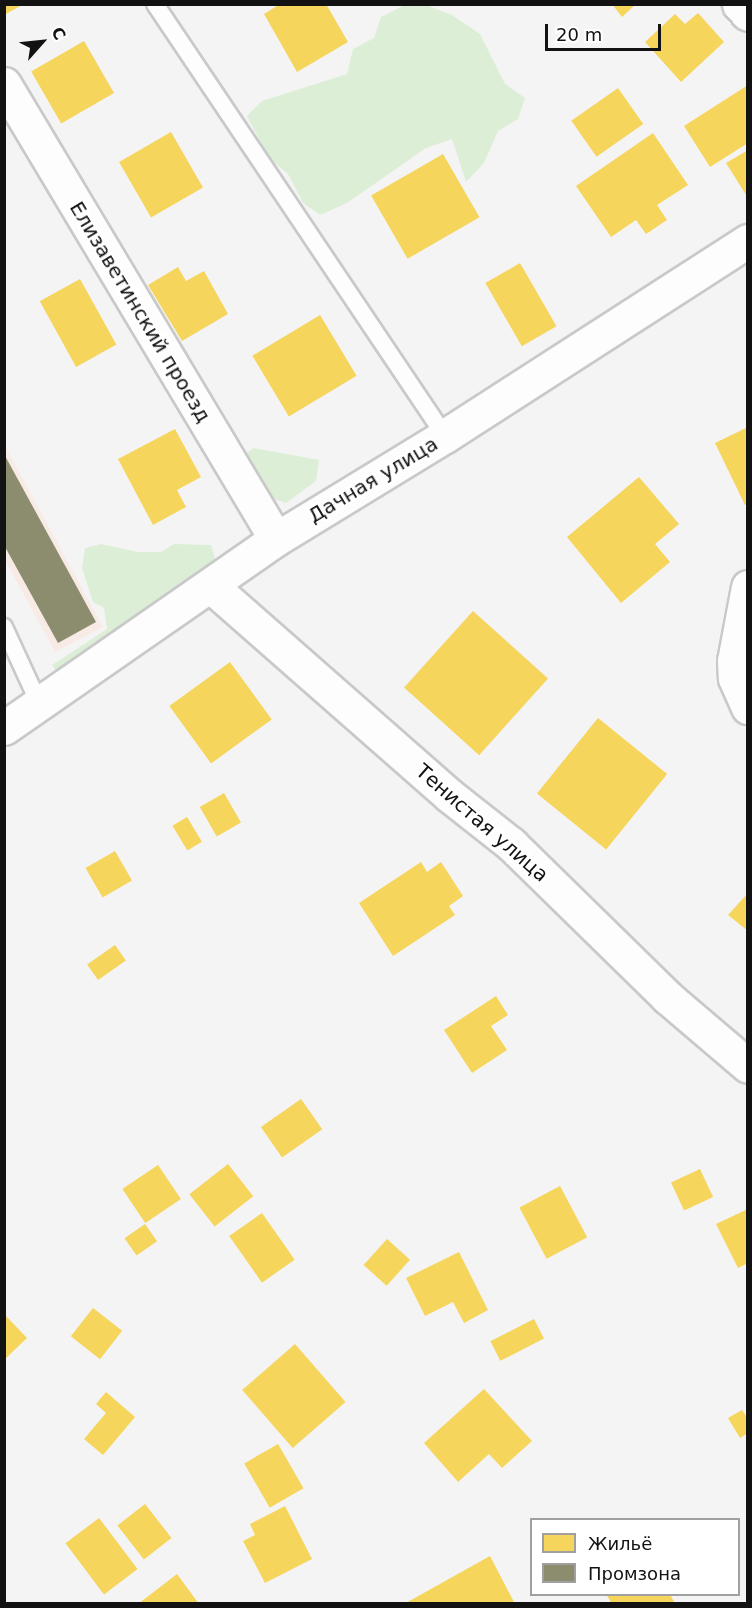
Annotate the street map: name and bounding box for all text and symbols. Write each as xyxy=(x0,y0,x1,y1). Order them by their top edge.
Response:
north arrow xyxy=(12,12,72,72)
scale bar xyxy=(548,12,664,50)
text: С xyxy=(47,24,70,43)
text: 20 m xyxy=(556,24,602,45)
street label: Елизаветинский проезд xyxy=(64,197,216,427)
street label: Дачная улица xyxy=(304,432,442,528)
street label: Тенистая улица xyxy=(411,759,553,887)
legend xyxy=(530,1518,740,1596)
text: Жильё xyxy=(588,1533,652,1554)
text: Промзона xyxy=(588,1563,681,1584)

